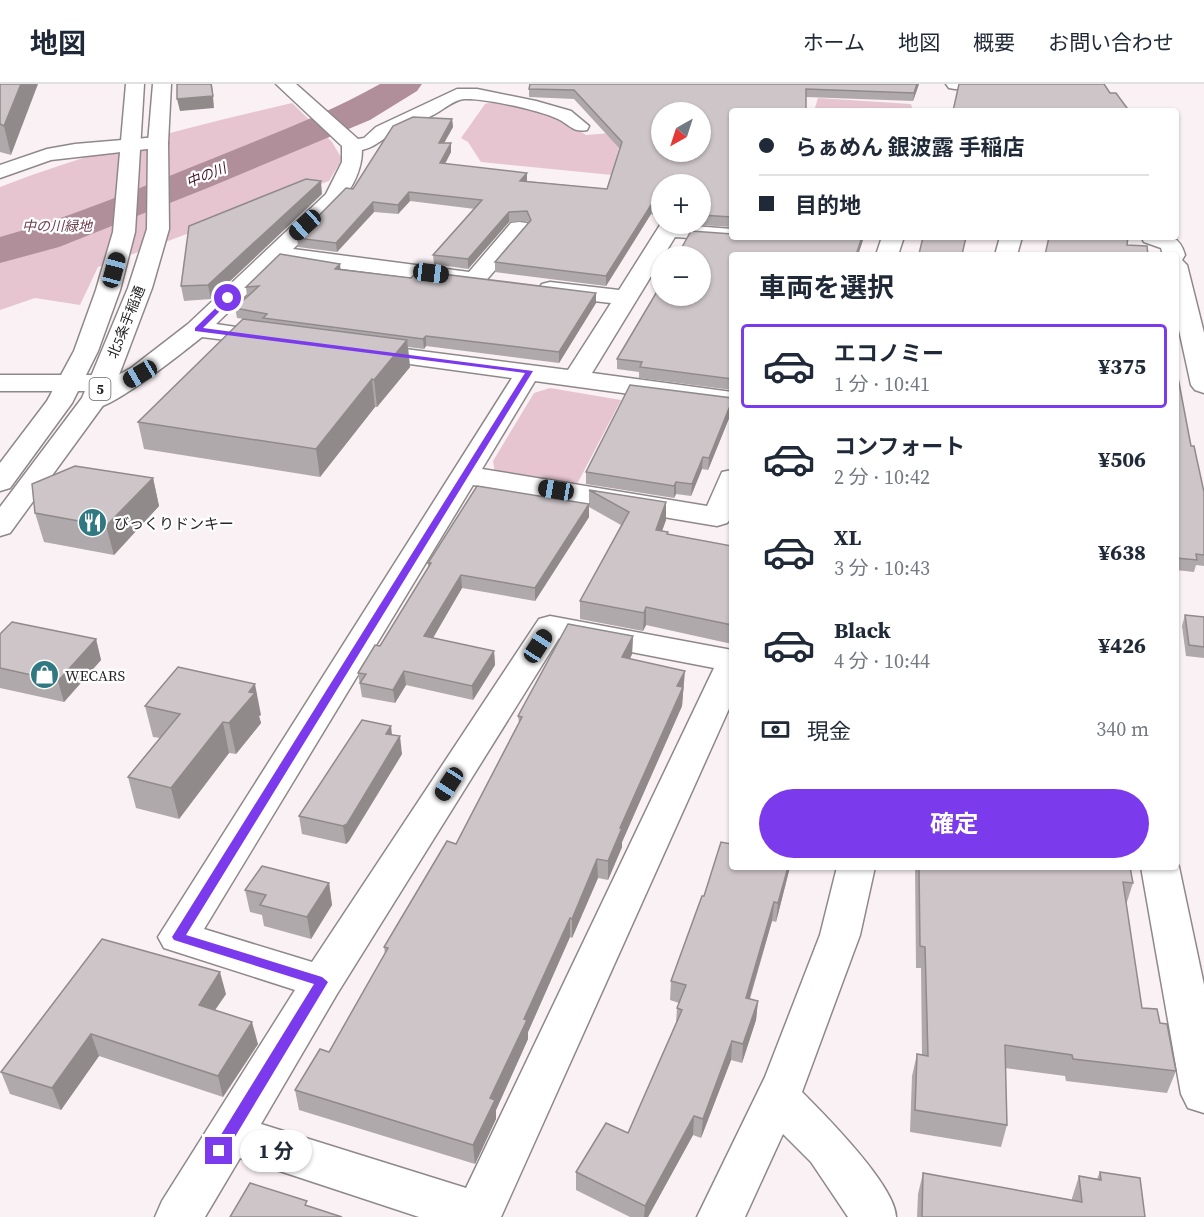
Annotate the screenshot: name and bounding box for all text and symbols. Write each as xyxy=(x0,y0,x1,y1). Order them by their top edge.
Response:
text: 地図 xyxy=(30,24,86,62)
text: ホーム xyxy=(803,28,865,57)
text: 地図 xyxy=(898,28,940,57)
text: 概要 xyxy=(973,28,1015,57)
text: お問い合わせ xyxy=(1048,28,1174,57)
north arrow xyxy=(651,102,711,162)
map controls xyxy=(651,102,711,306)
text: らぁめん 銀波露 手稲店 xyxy=(795,132,1024,162)
water label: 中の川 xyxy=(183,157,231,192)
button: + xyxy=(651,174,711,234)
text: 目的地 xyxy=(795,190,861,220)
car xyxy=(286,206,324,244)
park label: 中の川緑地 xyxy=(22,216,94,236)
button: − xyxy=(651,246,711,306)
car xyxy=(101,250,127,290)
car xyxy=(412,262,450,284)
text: 車両を選択 xyxy=(759,269,894,306)
street label: 北5条手稲通 xyxy=(102,283,150,361)
route start xyxy=(214,284,241,311)
text: エコノミー xyxy=(834,338,944,368)
icon: car xyxy=(762,339,816,393)
text: ¥375 xyxy=(1098,351,1146,381)
car xyxy=(120,357,160,391)
text: 1 分 · 10:41 xyxy=(834,370,930,398)
road number: 5 xyxy=(90,378,110,400)
text: コンフォート xyxy=(834,431,965,461)
icon: car xyxy=(762,432,816,486)
text: ¥506 xyxy=(1098,444,1146,474)
text: 2 分 · 10:42 xyxy=(834,463,930,491)
car xyxy=(537,478,575,502)
restaurant icon: びっくりドンキー xyxy=(77,507,109,539)
place label: びっくりドンキー xyxy=(114,513,234,534)
text: XL xyxy=(834,522,861,552)
icon: car xyxy=(762,525,816,579)
text: ¥638 xyxy=(1098,537,1146,567)
text: 3 分 · 10:43 xyxy=(834,554,930,582)
text: Black xyxy=(834,615,891,645)
icon: car xyxy=(762,618,816,672)
car xyxy=(521,626,555,666)
text: ¥426 xyxy=(1098,630,1146,660)
text: 4 分 · 10:44 xyxy=(834,647,930,675)
shop icon: WECARS xyxy=(28,659,60,691)
place label: WECARS xyxy=(65,665,126,686)
icon: cash xyxy=(759,713,792,746)
text: 340 m xyxy=(1096,715,1149,743)
text: 現金 xyxy=(807,716,851,746)
car xyxy=(432,764,466,804)
button: 確定 xyxy=(759,789,1149,858)
callout: 1 分 xyxy=(240,1130,312,1172)
route end xyxy=(205,1137,232,1164)
text: 1 分 xyxy=(258,1137,294,1165)

